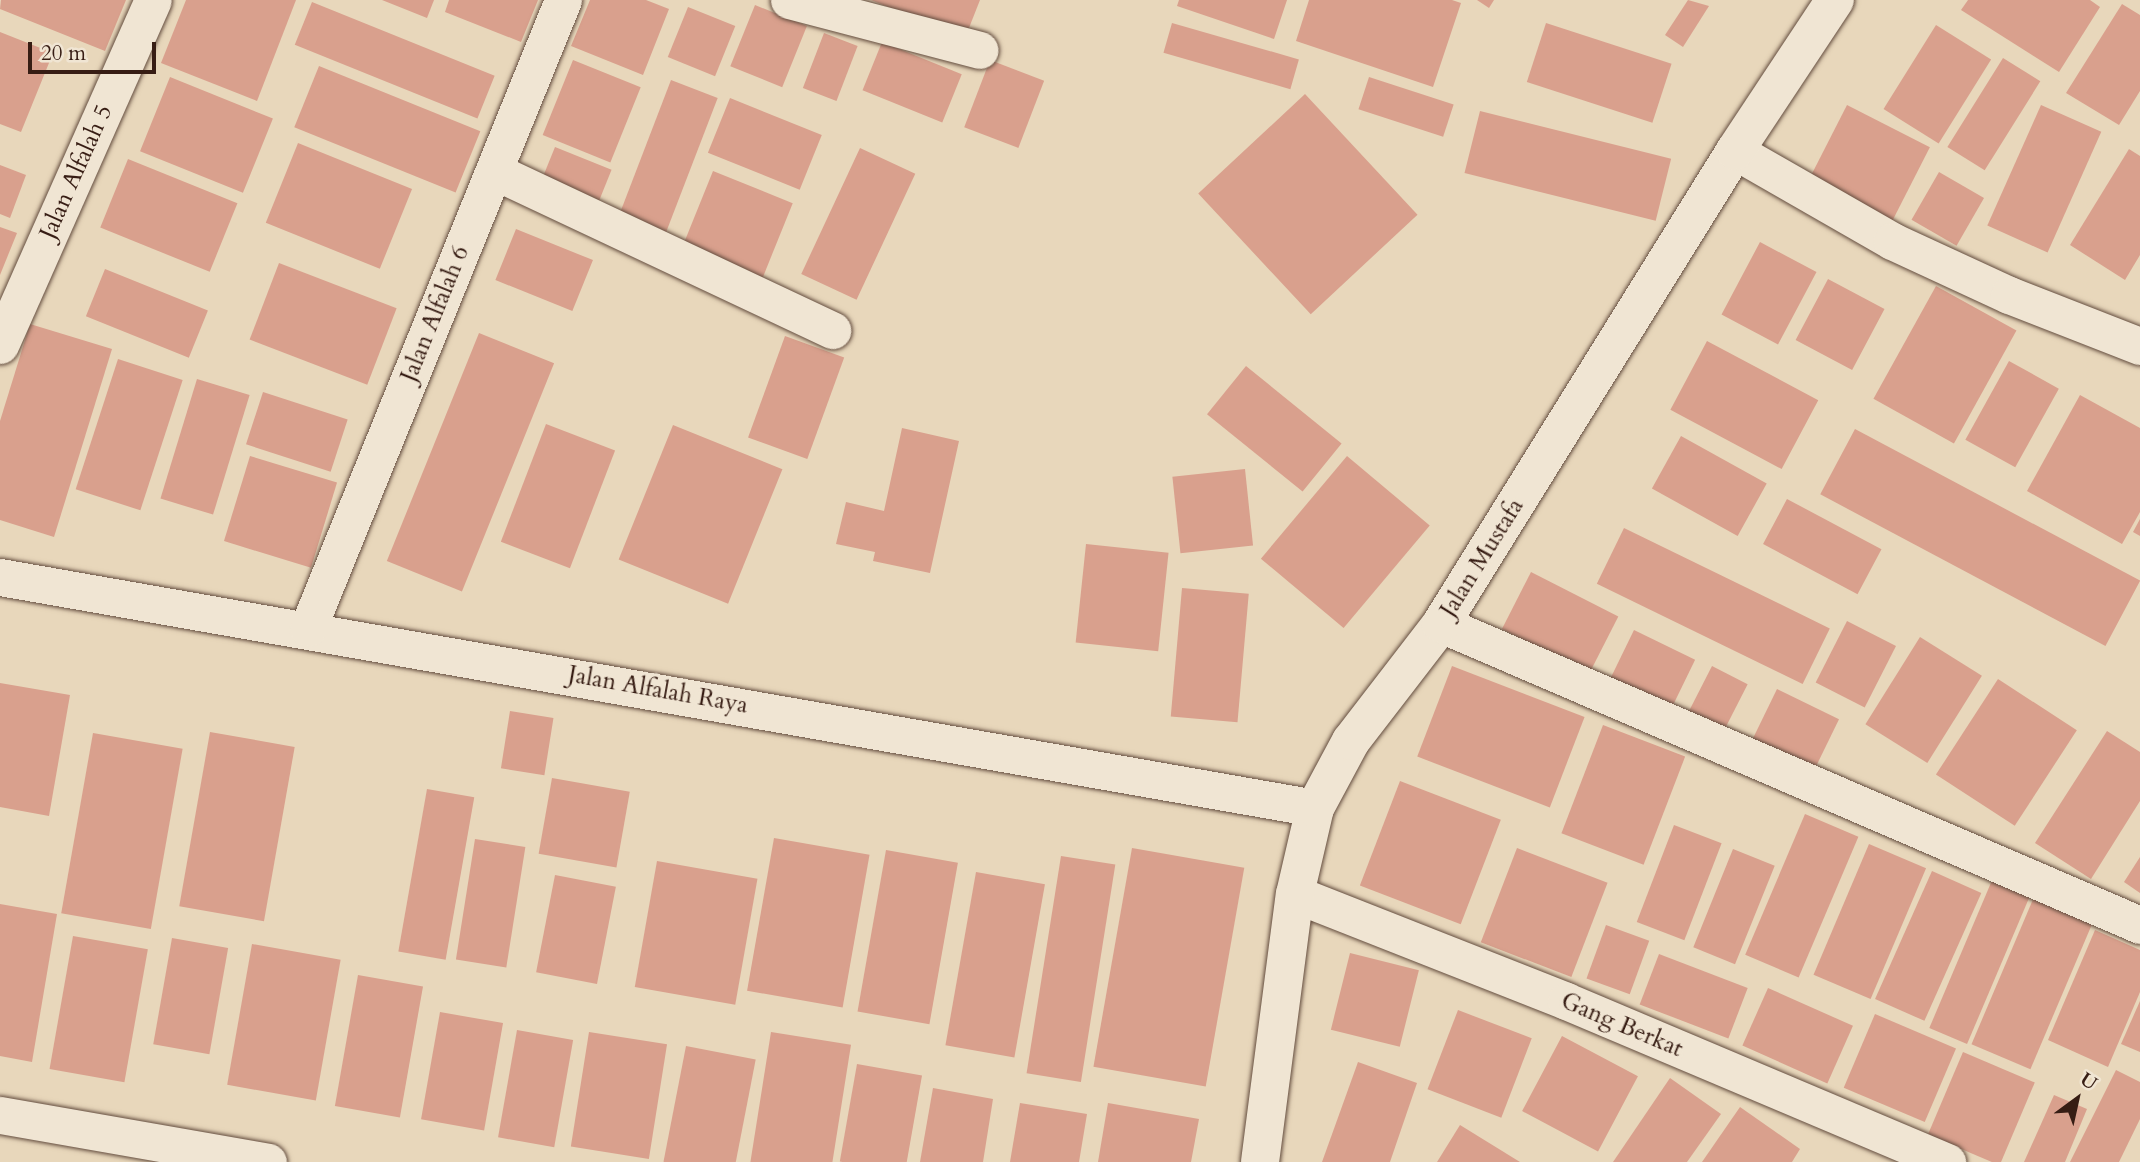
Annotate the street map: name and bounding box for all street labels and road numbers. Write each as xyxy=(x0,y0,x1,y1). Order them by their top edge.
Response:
street label: Jalan Alfalah 5 xyxy=(33,100,119,244)
street label: Jalan Alfalah 6 xyxy=(395,242,475,386)
street label: Jalan Mustafa xyxy=(1434,493,1530,623)
street label: Jalan Alfalah Raya xyxy=(566,660,750,720)
street label: Gang Berkat xyxy=(1557,986,1687,1064)

